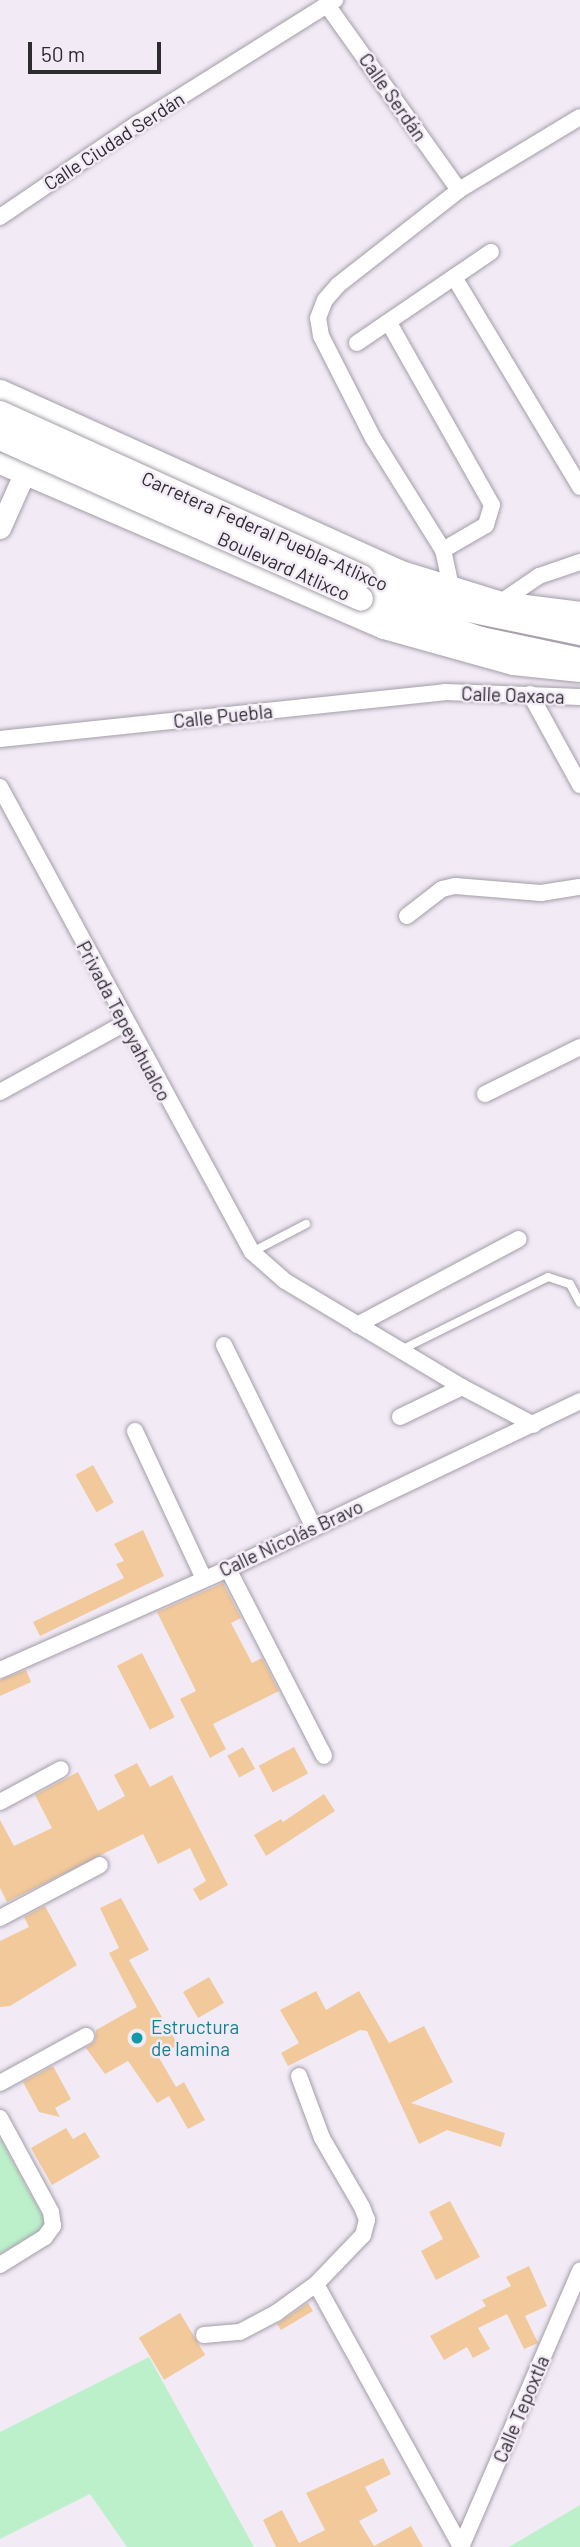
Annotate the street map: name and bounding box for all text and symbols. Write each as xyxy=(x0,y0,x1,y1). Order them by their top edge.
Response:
scale bar xyxy=(32,28,164,72)
text: 50 m xyxy=(41,41,85,66)
street label: Calle Serdán xyxy=(354,49,432,145)
street label: Calle Ciudad Serdán xyxy=(39,87,189,195)
street label: Carretera Federal Puebla-Atlixco xyxy=(138,466,392,596)
street label: Boulevard Atlixco xyxy=(214,527,354,605)
street label: Calle Oaxaca xyxy=(461,682,565,708)
street label: Calle Puebla xyxy=(172,699,274,733)
street label: Privada Tepeyahualco xyxy=(72,937,176,1105)
street label: Calle Nicolás Bravo xyxy=(215,1495,367,1581)
place label: Estructura de lamina xyxy=(151,2016,239,2060)
marker: Estructura de lamina xyxy=(129,2030,145,2046)
street label: Calle Tepoxtla xyxy=(488,2352,554,2466)

